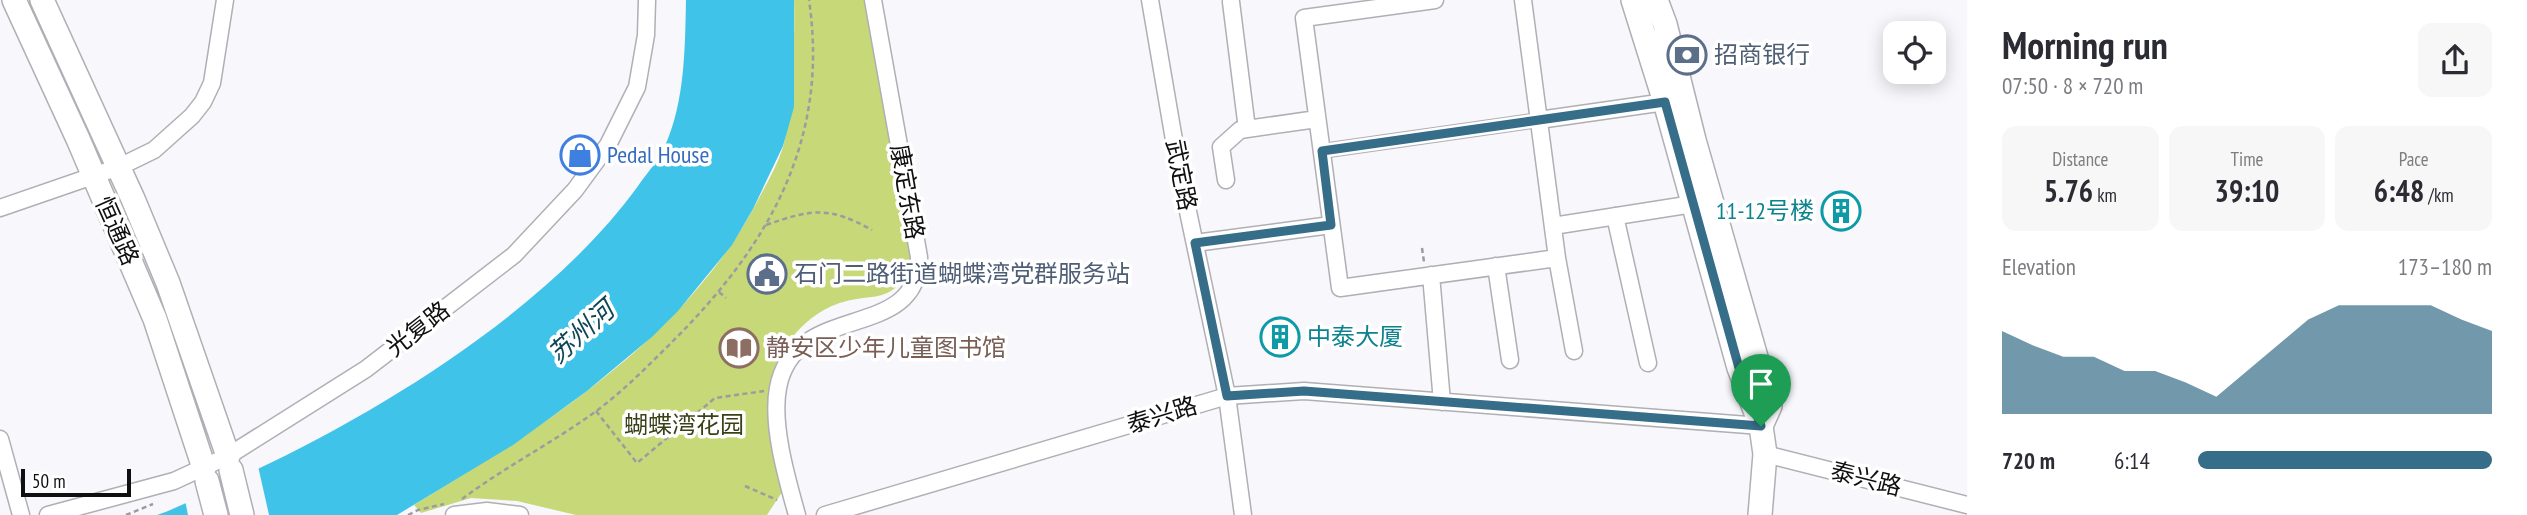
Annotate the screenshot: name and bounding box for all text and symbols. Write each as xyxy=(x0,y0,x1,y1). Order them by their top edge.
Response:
text: Morning run xyxy=(2002,20,2168,69)
map controls xyxy=(1883,21,1946,84)
button: locate xyxy=(1883,21,1946,84)
button: share xyxy=(2418,23,2492,97)
bank icon: 招商银行 xyxy=(1666,34,1708,76)
place label: 招商银行 xyxy=(1714,39,1810,70)
text: 07:50 · 8 × 720 m xyxy=(2002,71,2143,100)
shop icon: Pedal House xyxy=(559,134,601,176)
street label: 武定路 xyxy=(1159,137,1204,213)
place label: Pedal House xyxy=(607,139,709,170)
street label: 康定东路 xyxy=(884,142,931,242)
text: Distance xyxy=(2052,147,2108,171)
text: Time xyxy=(2231,147,2263,171)
text: Pace xyxy=(2399,147,2429,171)
text: 5.76 xyxy=(2044,171,2093,210)
text: 39:10 xyxy=(2215,171,2279,210)
text: 6:48 xyxy=(2374,171,2424,210)
text: km xyxy=(2093,183,2117,207)
text: /km xyxy=(2424,183,2454,207)
building icon: 11-12号楼 xyxy=(1820,190,1862,232)
street label: 恒通路 xyxy=(89,192,146,270)
place label: 11-12号楼 xyxy=(1716,195,1814,226)
text: Elevation xyxy=(2002,252,2076,281)
text: 173–180 m xyxy=(2398,252,2492,281)
public building icon: 石门二路街道蝴蝶湾党群服务站 xyxy=(746,253,788,295)
place label: 石门二路街道蝴蝶湾党群服务站 xyxy=(794,258,1130,289)
water label: 苏州河 xyxy=(541,290,624,370)
street label: 光复路 xyxy=(380,294,456,363)
building icon: 中泰大厦 xyxy=(1259,316,1301,358)
place label: 中泰大厦 xyxy=(1307,321,1403,352)
library icon: 静安区少年儿童图书馆 xyxy=(718,327,760,369)
place label: 静安区少年儿童图书馆 xyxy=(766,332,1006,363)
pin xyxy=(1731,354,1791,426)
icon: arrive xyxy=(1742,365,1780,403)
street label: 泰兴路 xyxy=(1123,389,1201,440)
park label: 蝴蝶湾花园 xyxy=(624,409,744,440)
text: 720 m xyxy=(2002,446,2055,475)
text: 6:14 xyxy=(2114,446,2150,475)
street label: 泰兴路 xyxy=(1827,455,1905,502)
scale bar xyxy=(21,466,131,498)
text: 50 m xyxy=(32,469,66,493)

